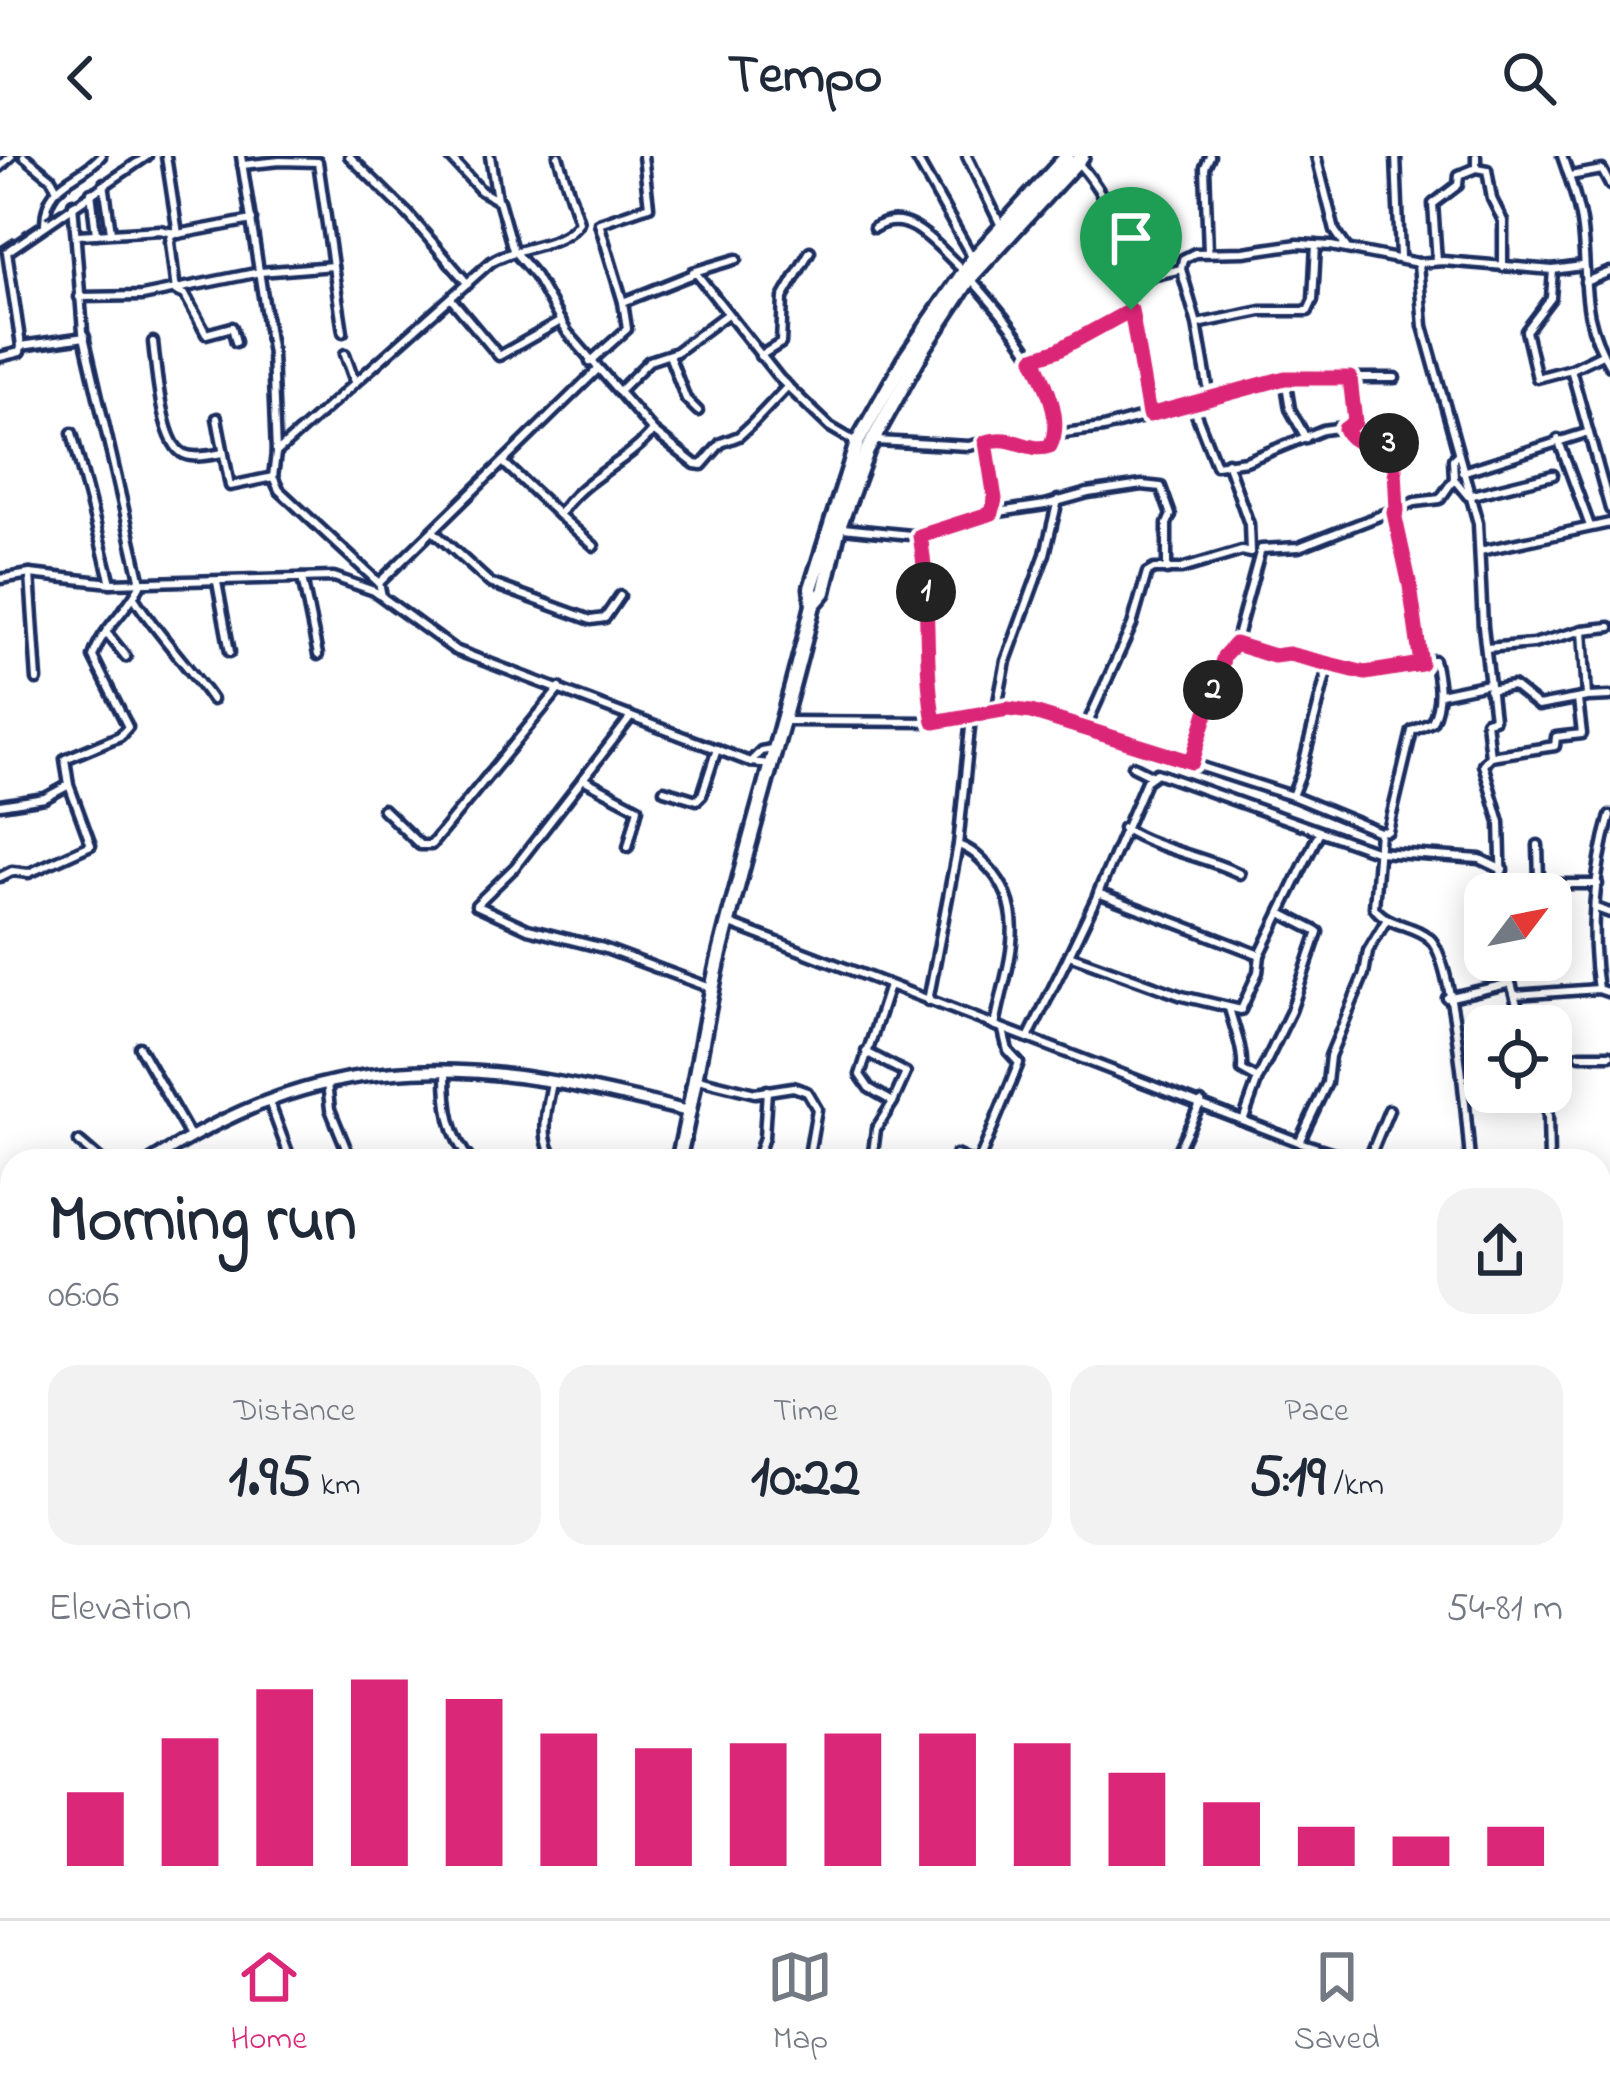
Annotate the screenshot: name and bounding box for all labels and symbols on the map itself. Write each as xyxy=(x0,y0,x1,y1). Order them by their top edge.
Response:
pin xyxy=(1080,187,1182,310)
pin: 3 xyxy=(1359,413,1419,473)
pin: 1 xyxy=(896,562,956,622)
pin: 2 xyxy=(1183,660,1243,720)
north arrow xyxy=(1464,873,1572,981)

